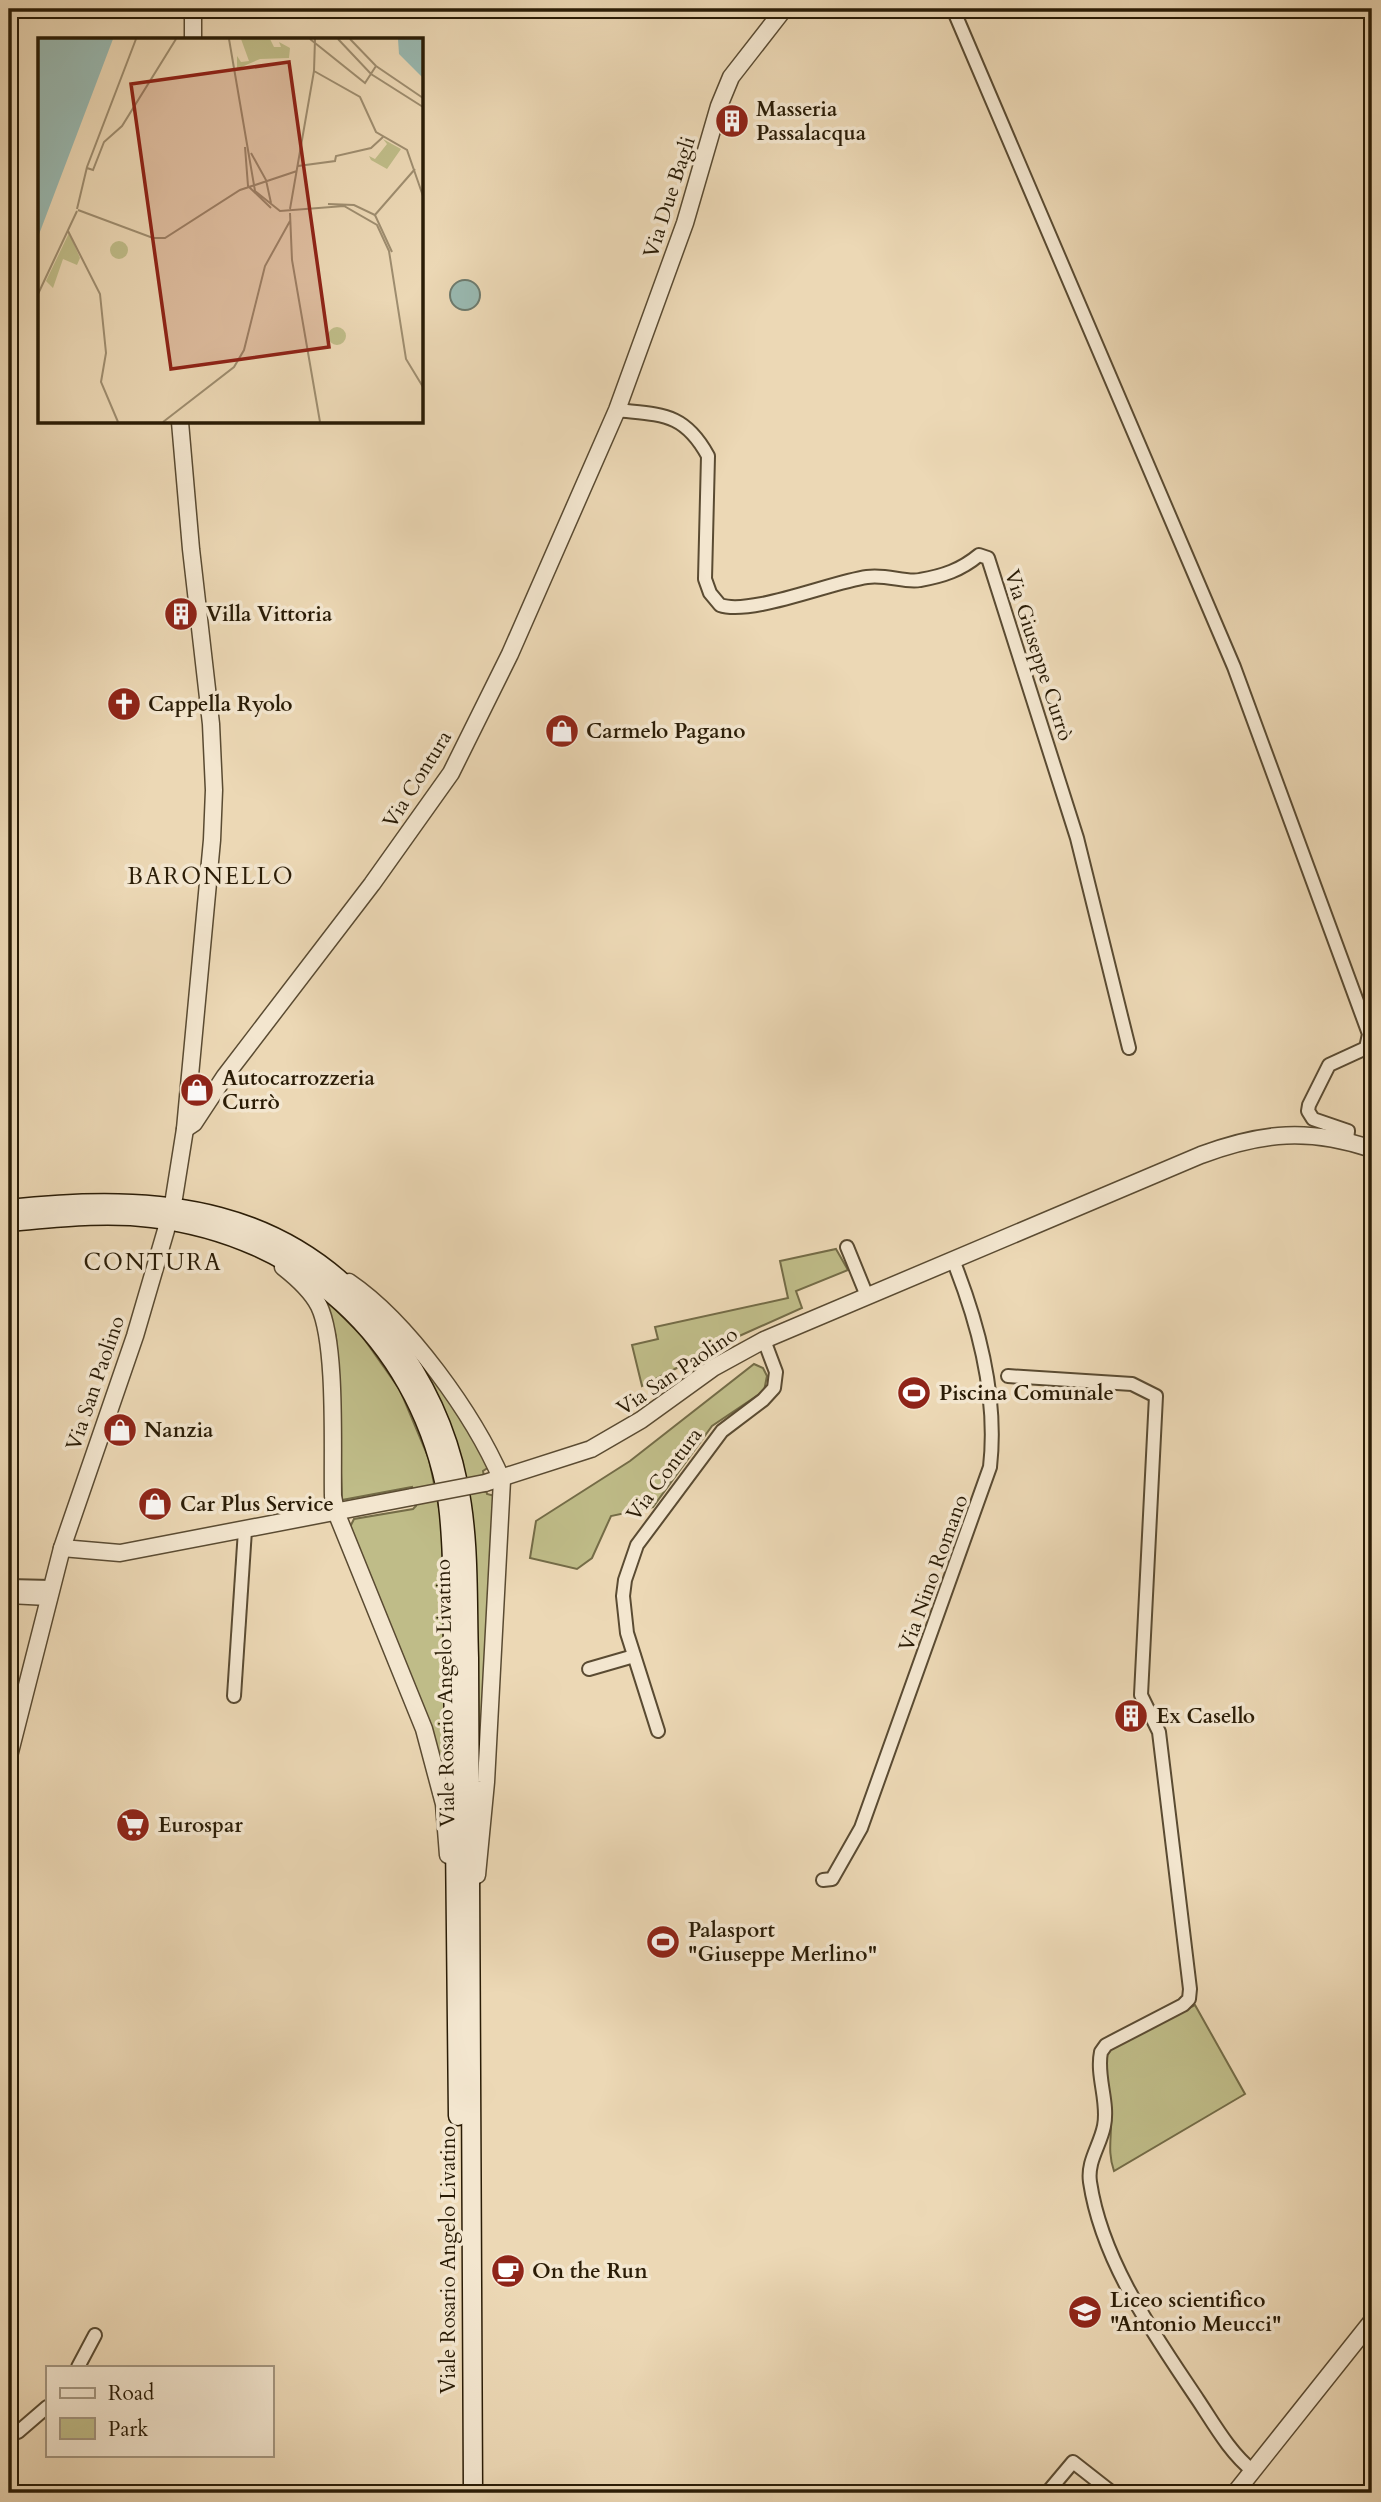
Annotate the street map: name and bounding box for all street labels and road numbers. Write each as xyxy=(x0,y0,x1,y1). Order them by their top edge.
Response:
street label: Via Due Bagli xyxy=(636,133,703,262)
street label: Via Giuseppe Currò xyxy=(997,566,1080,744)
street label: Via Contura xyxy=(376,725,459,834)
street label: Via San Paolino xyxy=(59,1312,132,1454)
street label: Via San Paolino xyxy=(611,1320,744,1423)
street label: Via Contura xyxy=(620,1422,709,1527)
street label: Via Nino Romano xyxy=(892,1491,975,1656)
street label: Viale Rosario Angelo Livatino xyxy=(429,1559,462,1827)
street label: Viale Rosario Angelo Livatino xyxy=(434,2126,463,2394)

